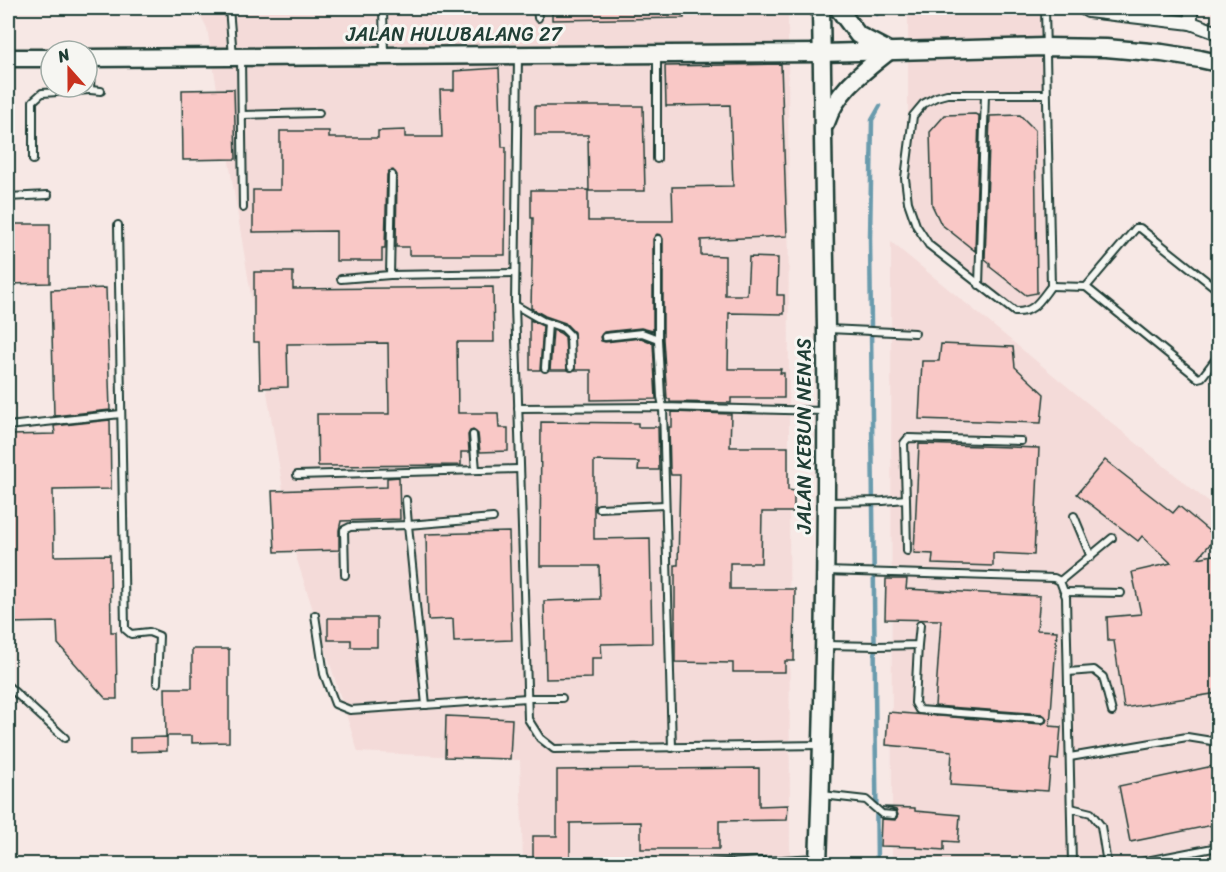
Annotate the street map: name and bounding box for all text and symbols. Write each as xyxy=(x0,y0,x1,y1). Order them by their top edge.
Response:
street label: JALAN HULUBALANG 27 xyxy=(345,17,564,52)
north arrow xyxy=(39,39,99,99)
text: N xyxy=(52,40,75,71)
street label: JALAN KEBUN NENAS xyxy=(787,338,822,535)

